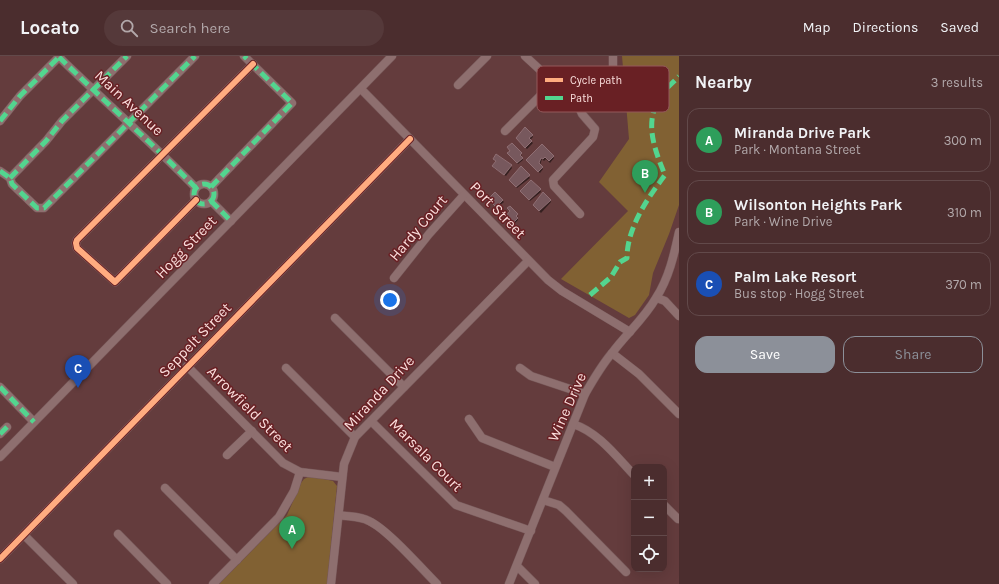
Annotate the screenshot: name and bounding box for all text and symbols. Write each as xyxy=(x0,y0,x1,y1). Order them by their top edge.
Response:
search box xyxy=(104,10,384,46)
text: Locato xyxy=(20,17,80,39)
icon: search xyxy=(118,17,140,39)
text: Search here xyxy=(150,19,230,37)
text: Map xyxy=(803,19,831,36)
text: Directions xyxy=(853,19,918,36)
text: Saved xyxy=(940,19,979,36)
legend xyxy=(537,66,669,112)
street label: Main Avenue xyxy=(91,67,167,139)
text: Nearby xyxy=(695,72,752,92)
text: Cycle path xyxy=(570,74,622,87)
text: 3 results xyxy=(931,75,983,90)
text: Path xyxy=(570,92,593,105)
text: Miranda Drive Park xyxy=(734,124,871,142)
text: A xyxy=(705,133,713,148)
text: 300 m xyxy=(944,133,982,148)
text: Park · Montana Street xyxy=(734,142,861,157)
pin: B xyxy=(632,160,658,193)
street label: Port Street xyxy=(466,178,530,243)
street label: Hardy Court xyxy=(385,191,451,265)
text: Wilsonton Heights Park xyxy=(734,196,902,214)
text: B xyxy=(705,205,713,220)
text: 310 m xyxy=(947,205,982,220)
street label: Hogg Street xyxy=(152,212,220,282)
text: Park · Wine Drive xyxy=(734,214,832,229)
text: Palm Lake Resort xyxy=(734,268,857,286)
text: C xyxy=(705,277,713,292)
text: 370 m xyxy=(945,277,982,292)
text: Bus stop · Hogg Street xyxy=(734,286,864,301)
your location xyxy=(380,290,400,310)
street label: Seppelt Street xyxy=(155,299,235,381)
button: Save xyxy=(695,336,835,373)
button: Share xyxy=(843,336,983,373)
street label: Miranda Drive xyxy=(340,352,418,434)
pin: C xyxy=(65,355,91,388)
street label: Arrowfield Street xyxy=(203,362,297,456)
street label: Wine Drive xyxy=(544,370,590,444)
street label: Marsala Court xyxy=(386,415,467,496)
map controls xyxy=(631,464,667,572)
button: + xyxy=(631,464,667,500)
button: − xyxy=(631,500,667,536)
pin: A xyxy=(279,516,305,549)
button: locate xyxy=(631,536,667,572)

